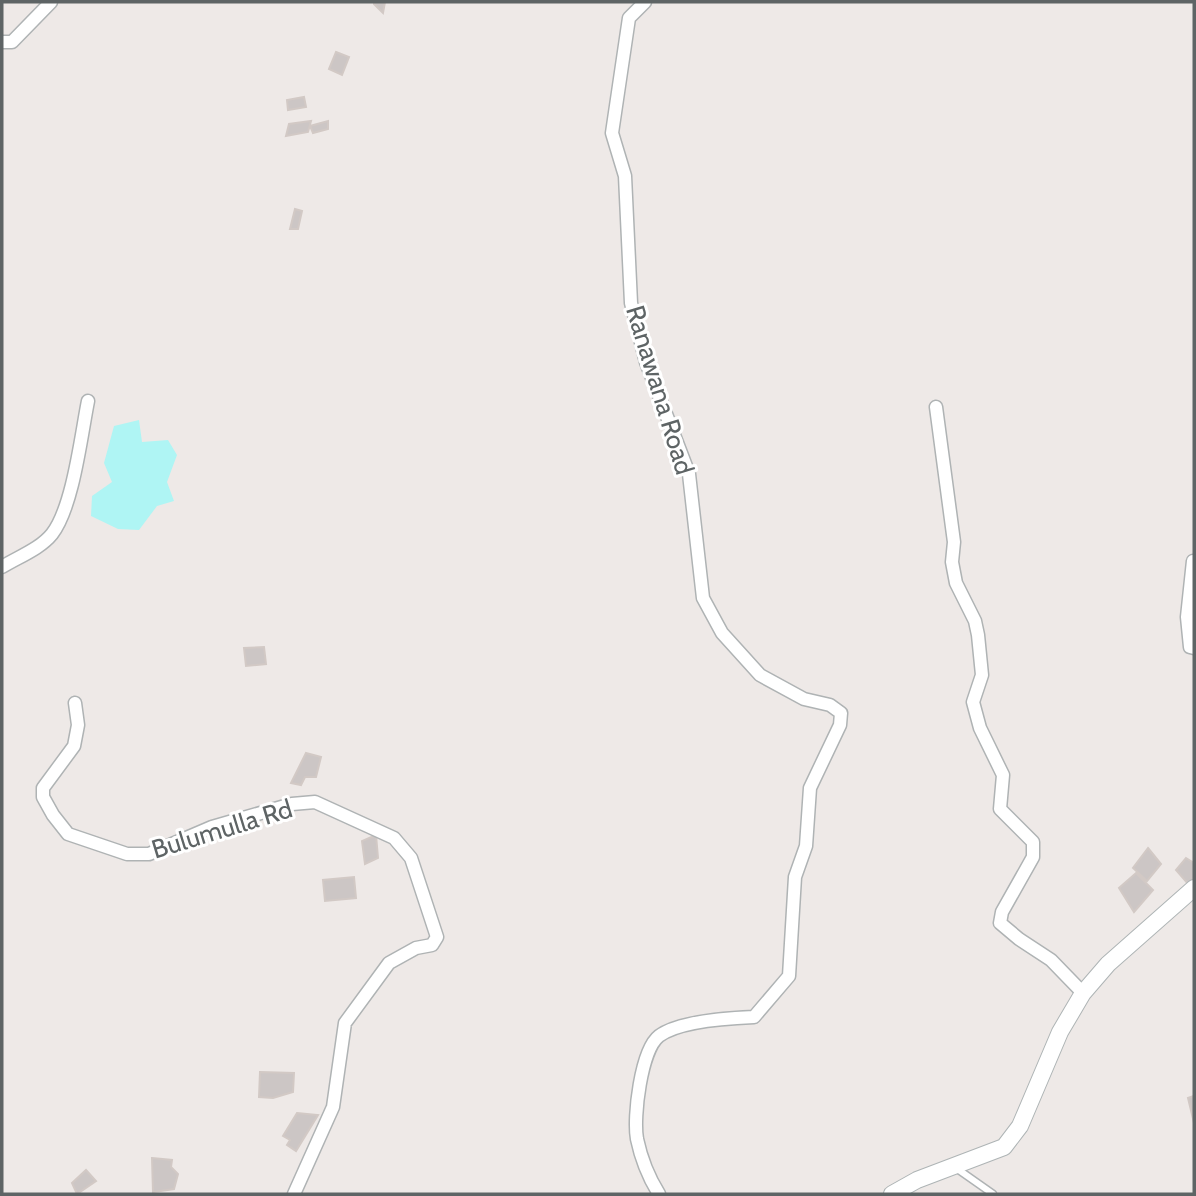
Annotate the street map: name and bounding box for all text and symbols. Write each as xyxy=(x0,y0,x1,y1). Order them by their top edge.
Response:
street label: Ranawana Road xyxy=(619,302,701,478)
street label: Bulumulla Rd xyxy=(148,792,296,866)

